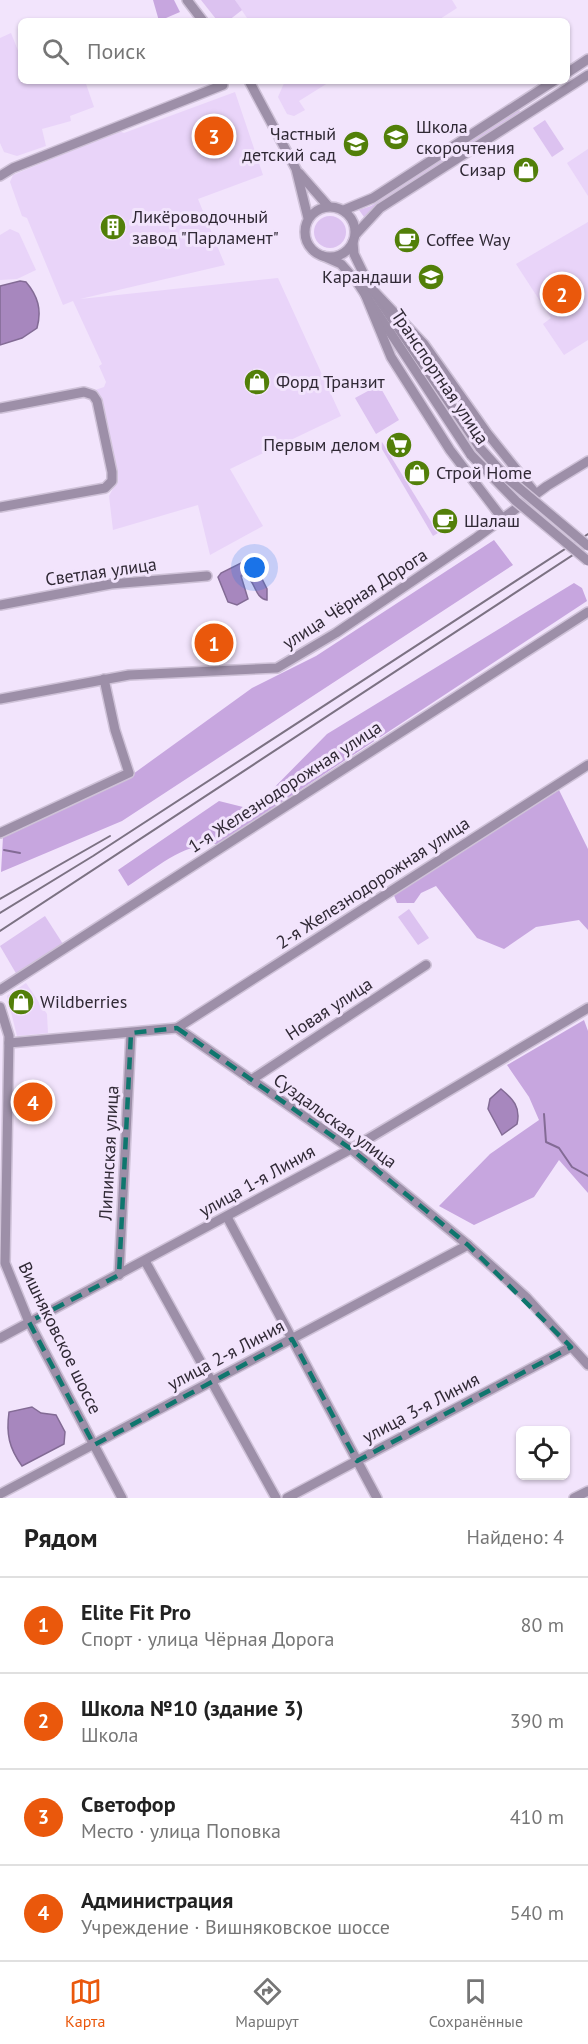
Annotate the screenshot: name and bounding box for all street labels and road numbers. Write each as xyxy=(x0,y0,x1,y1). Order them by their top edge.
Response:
street label: Транспортная улица xyxy=(387,305,494,449)
street label: улица Чёрная Дорога xyxy=(278,543,431,654)
street label: Светлая улица xyxy=(44,552,158,591)
street label: 1-я Железнодорожная улица xyxy=(184,715,386,858)
street label: 2-я Железнодорожная улица xyxy=(272,811,474,954)
street label: Новая улица xyxy=(281,972,376,1045)
street label: Суздальская улица xyxy=(269,1068,402,1173)
street label: Липинская улица xyxy=(93,1085,124,1222)
street label: улица 1-я Линия xyxy=(195,1139,319,1222)
street label: Вишняковское шоссе xyxy=(14,1258,107,1418)
street label: улица 2-я Линия xyxy=(163,1314,288,1395)
street label: улица 3-я Линия xyxy=(358,1367,483,1448)

